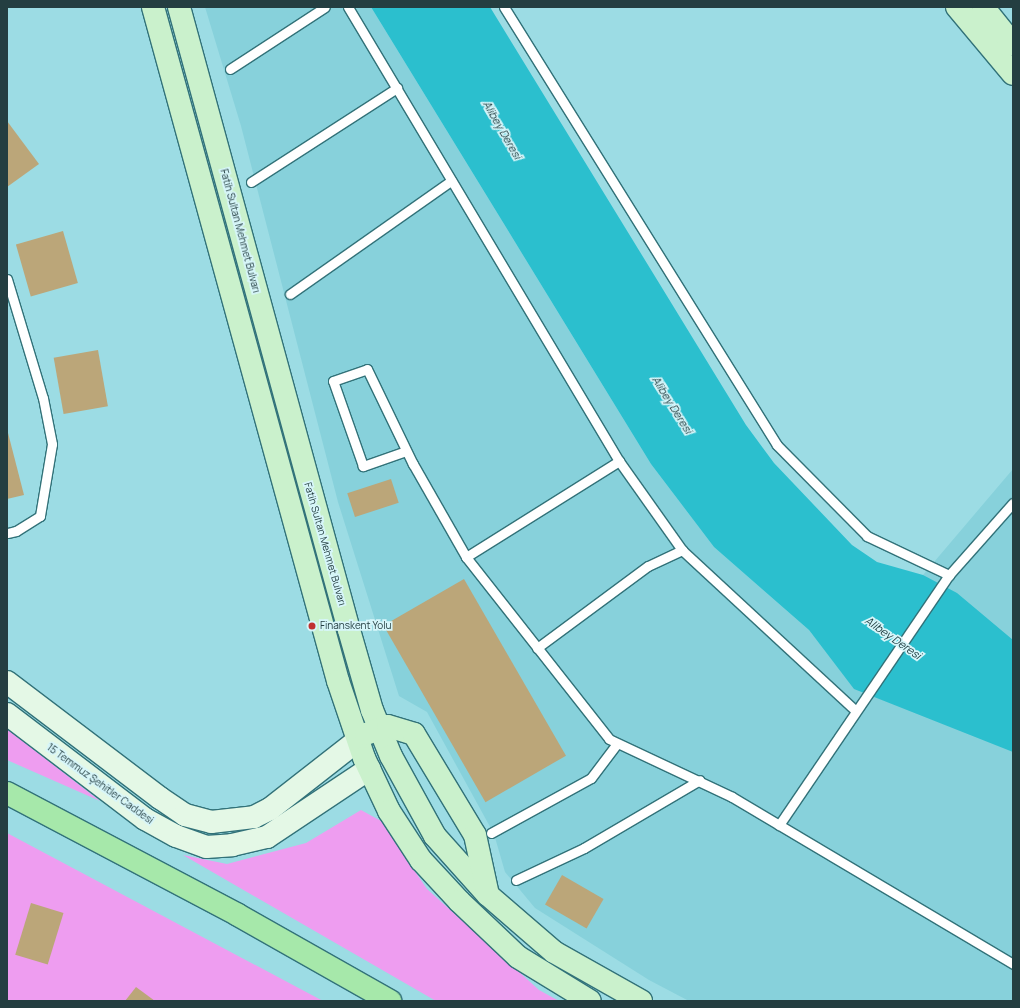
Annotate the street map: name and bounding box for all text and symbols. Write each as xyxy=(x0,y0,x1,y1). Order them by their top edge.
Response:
water label: Alibey Deresi xyxy=(480,98,524,162)
street label: Fatih Sultan Mehmet Bulvarı xyxy=(218,168,262,294)
water label: Alibey Deresi xyxy=(649,374,695,436)
street label: Fatih Sultan Mehmet Bulvarı xyxy=(302,481,348,607)
water label: Alibey Deresi xyxy=(862,614,924,662)
place label: Finanskent Yolu xyxy=(320,620,392,632)
marker: Finanskent Yolu xyxy=(307,621,317,631)
street label: 15 Temmuz Şehitler Caddesi xyxy=(44,741,156,827)

